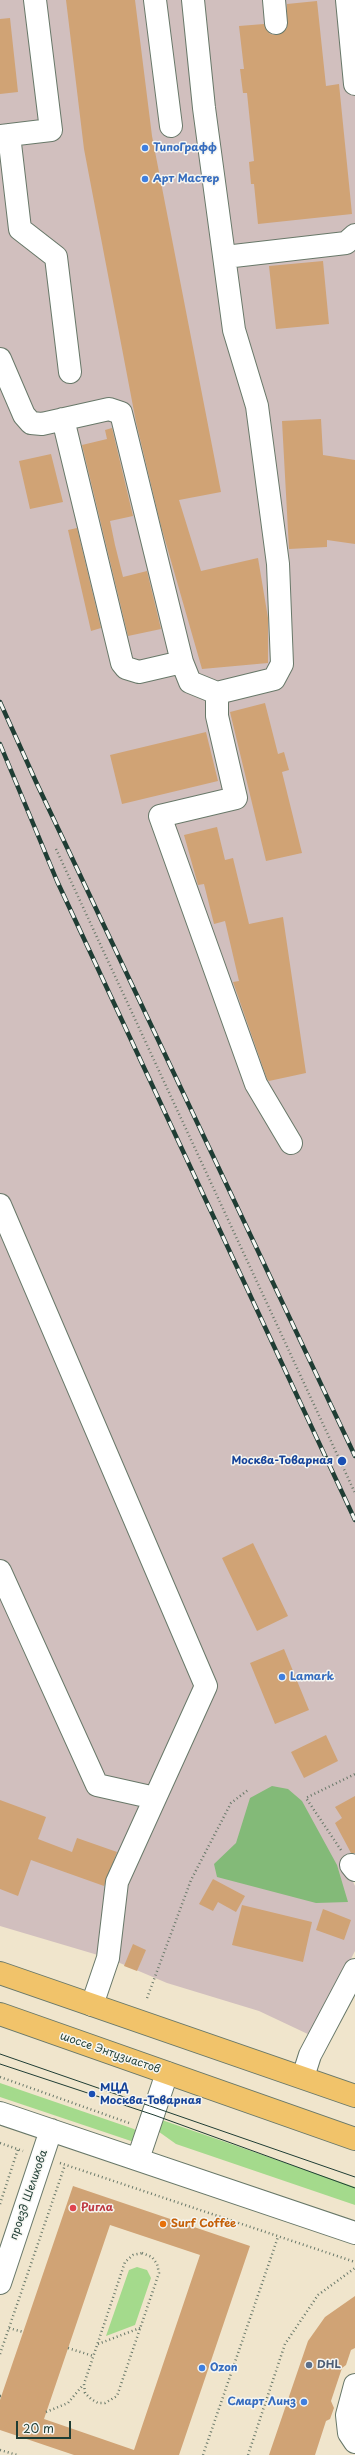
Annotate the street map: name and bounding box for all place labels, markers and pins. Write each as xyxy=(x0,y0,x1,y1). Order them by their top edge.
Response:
place label: ТипоГрафф xyxy=(153,141,217,155)
marker: ТипоГрафф xyxy=(140,143,150,153)
place label: Арт Мастер xyxy=(153,172,219,186)
marker: Арт Мастер xyxy=(140,174,150,184)
place label: Москва-Товарная xyxy=(232,1454,333,1468)
marker: Москва-Товарная xyxy=(336,1455,348,1467)
place label: Lamark xyxy=(290,1670,334,1684)
marker: Lamark xyxy=(277,1672,287,1682)
place label: МЦД Москва-Товарная xyxy=(100,2081,201,2107)
marker: МЦД Москва-Товарная xyxy=(87,2089,97,2099)
place label: Ригла xyxy=(81,2201,113,2215)
marker: Ригла xyxy=(68,2203,78,2213)
place label: Surf Coffee xyxy=(171,2217,236,2231)
marker: Surf Coffee xyxy=(158,2219,168,2229)
place label: DHL xyxy=(317,2358,341,2372)
marker: DHL xyxy=(304,2360,314,2370)
place label: Ozon xyxy=(210,2361,238,2375)
marker: Ozon xyxy=(197,2363,207,2373)
place label: Смарт Линз xyxy=(228,2395,296,2409)
marker: Смарт Линз xyxy=(299,2397,309,2407)

